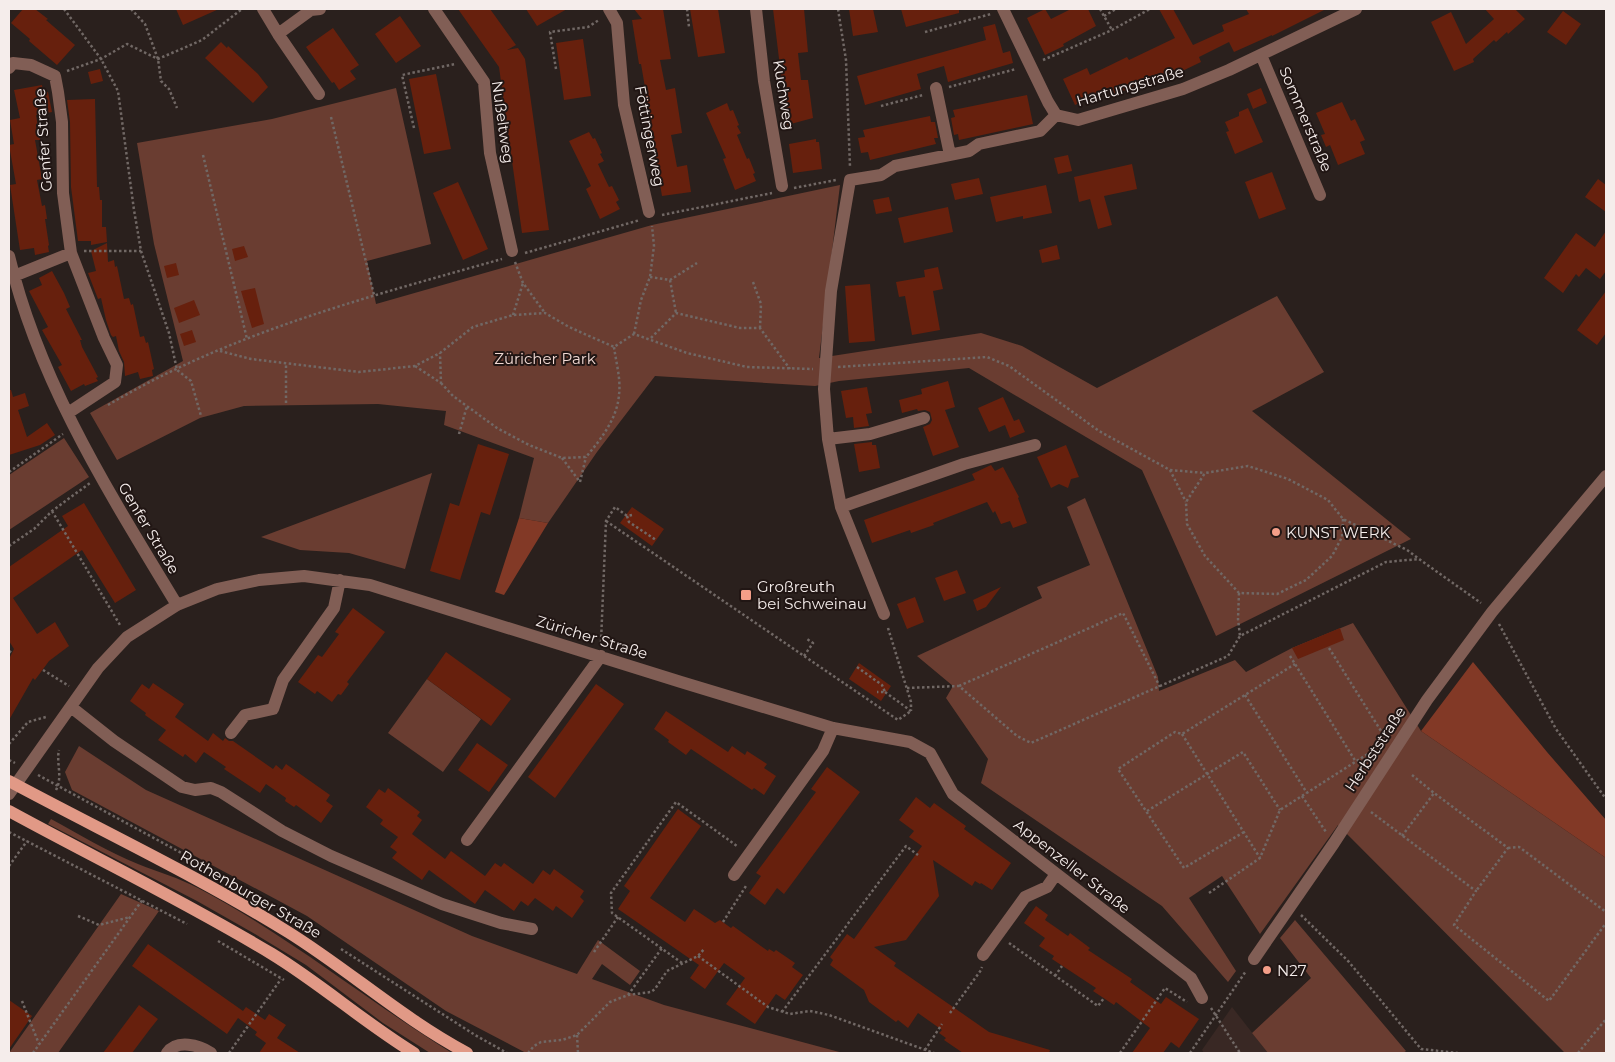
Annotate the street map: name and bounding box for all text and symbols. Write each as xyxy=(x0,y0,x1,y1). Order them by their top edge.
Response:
street label: Kuchweg xyxy=(769,58,799,132)
street label: Hartungstraße xyxy=(1074,62,1186,110)
street label: Sommerstraße xyxy=(1275,64,1337,174)
street label: Nußeltweg xyxy=(488,79,518,165)
street label: Föttingerweg xyxy=(631,84,669,188)
street label: Genfer Straße xyxy=(30,88,56,192)
park label: Züricher Park xyxy=(494,349,596,368)
street label: Genfer Straße xyxy=(114,479,184,577)
place label: KUNST WERK xyxy=(1286,523,1391,542)
marker: KUNST WERK xyxy=(1270,526,1282,538)
place label: Großreuth bei Schweinau xyxy=(757,577,867,613)
marker: Großreuth bei Schweinau xyxy=(739,588,753,602)
street label: Züricher Straße xyxy=(534,611,650,663)
street label: Herbststraße xyxy=(1340,703,1410,795)
street label: Appenzeller Straße xyxy=(1010,815,1134,917)
street label: Rothenburger Straße xyxy=(177,846,325,942)
place label: N27 xyxy=(1277,961,1307,980)
marker: N27 xyxy=(1261,964,1273,976)

